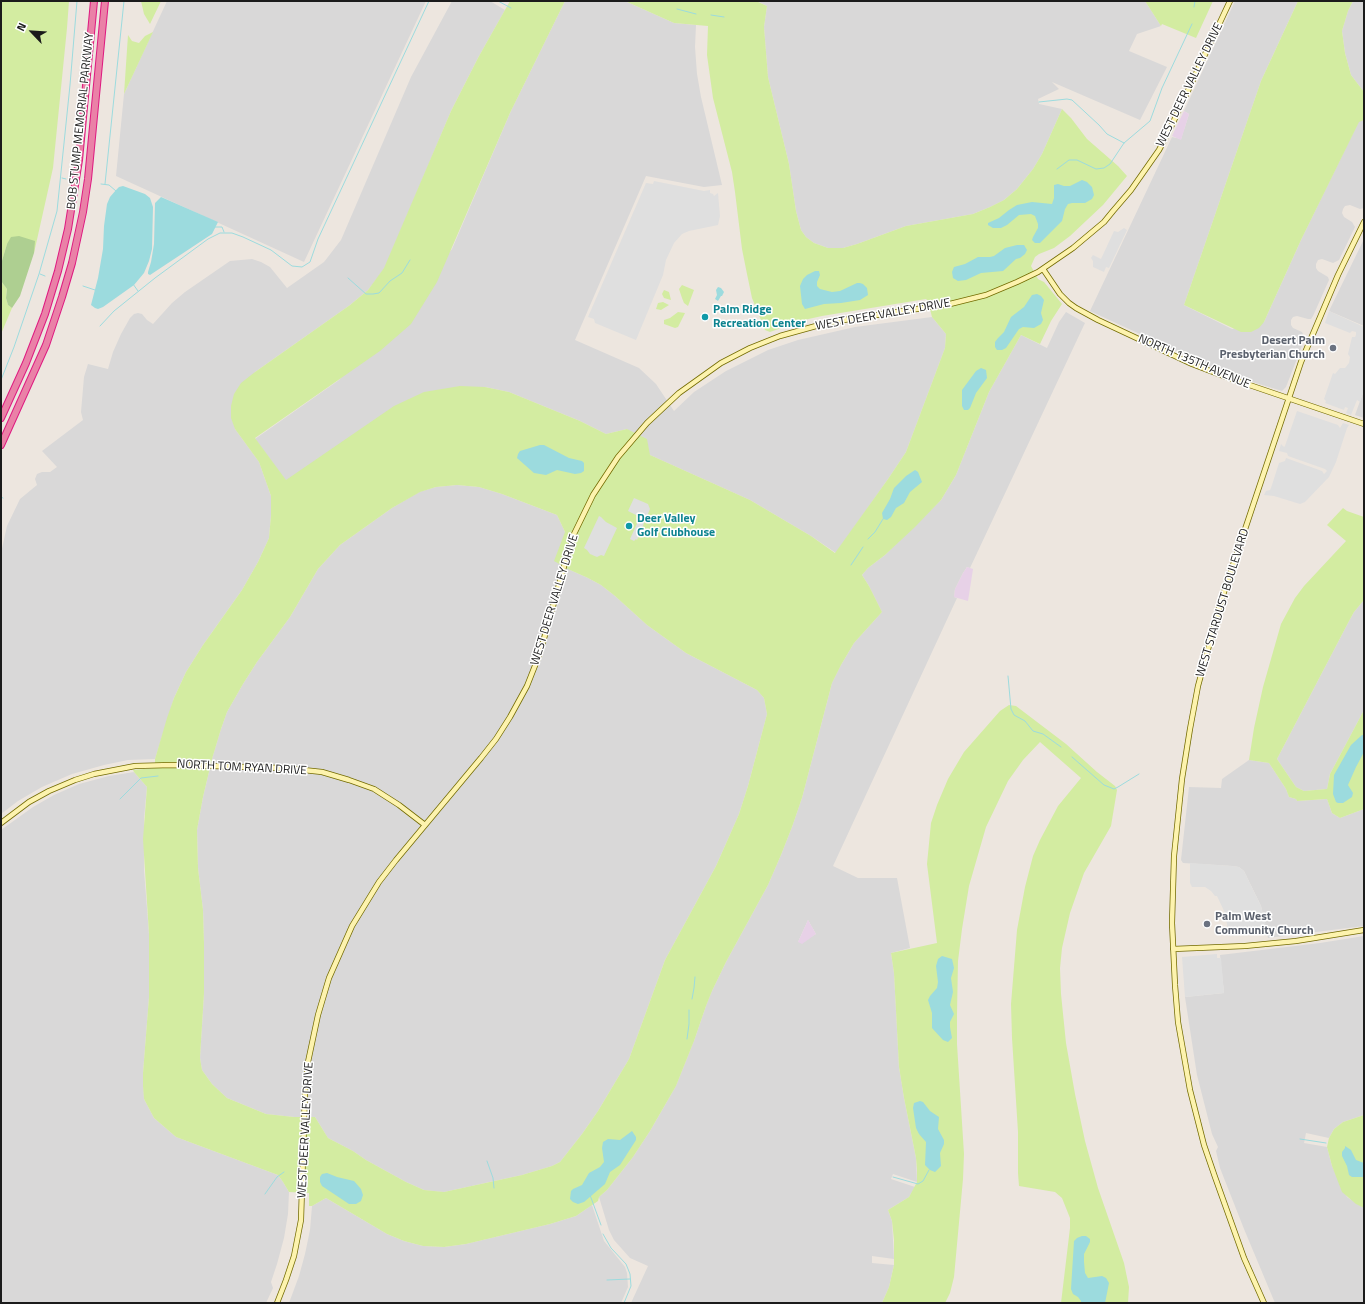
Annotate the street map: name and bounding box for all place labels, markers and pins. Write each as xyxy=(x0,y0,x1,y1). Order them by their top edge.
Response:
place label: Palm Ridge Recreation Center xyxy=(713,303,806,331)
marker: Palm Ridge Recreation Center xyxy=(700,312,710,322)
place label: Desert Palm Presbyterian Church xyxy=(1220,334,1325,362)
marker: Desert Palm Presbyterian Church xyxy=(1328,343,1338,353)
place label: Deer Valley Golf Clubhouse xyxy=(637,512,715,540)
marker: Deer Valley Golf Clubhouse xyxy=(624,521,634,531)
place label: Palm West Community Church xyxy=(1215,910,1314,938)
marker: Palm West Community Church xyxy=(1202,919,1212,929)

